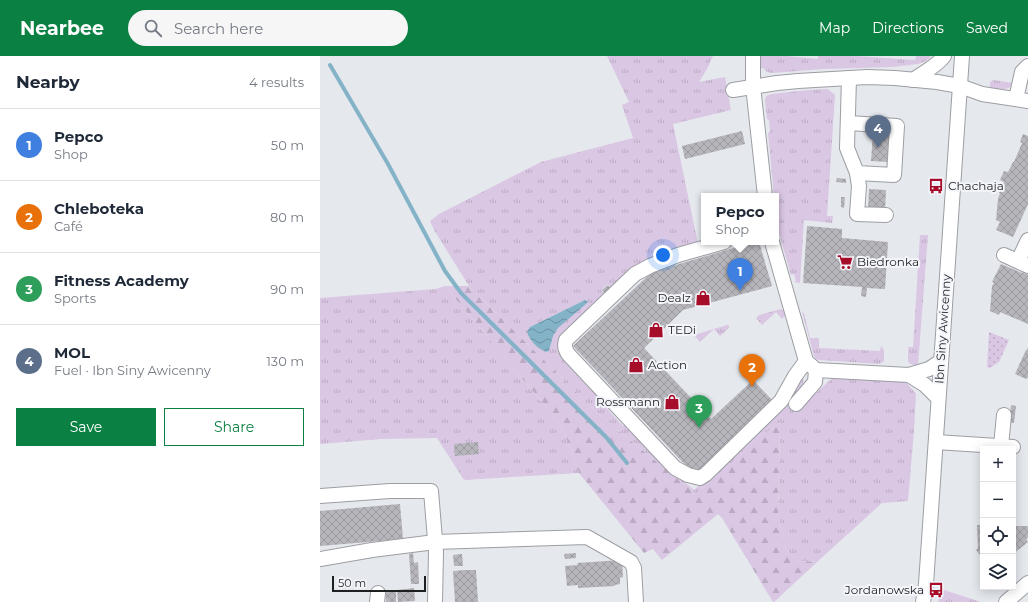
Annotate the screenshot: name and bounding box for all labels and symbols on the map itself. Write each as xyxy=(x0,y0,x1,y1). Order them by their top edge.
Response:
pin: 4 xyxy=(865,115,891,148)
bus stop icon: Chachaja xyxy=(927,177,945,195)
place label: Chachaja xyxy=(948,178,1004,193)
your location xyxy=(653,245,673,265)
supermarket icon: Biedronka xyxy=(836,253,854,271)
place label: Biedronka xyxy=(857,254,919,269)
pin: 1 xyxy=(727,258,753,291)
street label: Ibn Siny Awicenny xyxy=(931,273,954,384)
shop icon: Dealz xyxy=(694,289,712,307)
place label: Dealz xyxy=(658,290,691,305)
shop icon: TEDi xyxy=(647,321,665,339)
place label: TEDi xyxy=(668,322,696,337)
pin: 2 xyxy=(739,354,765,387)
shop icon: Action xyxy=(627,356,645,374)
place label: Action xyxy=(648,357,687,372)
shop icon: Rossmann xyxy=(663,393,681,411)
place label: Rossmann xyxy=(596,394,660,409)
pin: 3 xyxy=(686,395,712,428)
scale bar xyxy=(332,574,426,593)
bus stop icon: Jordanowska xyxy=(927,581,945,599)
place label: Jordanowska xyxy=(844,582,924,597)

